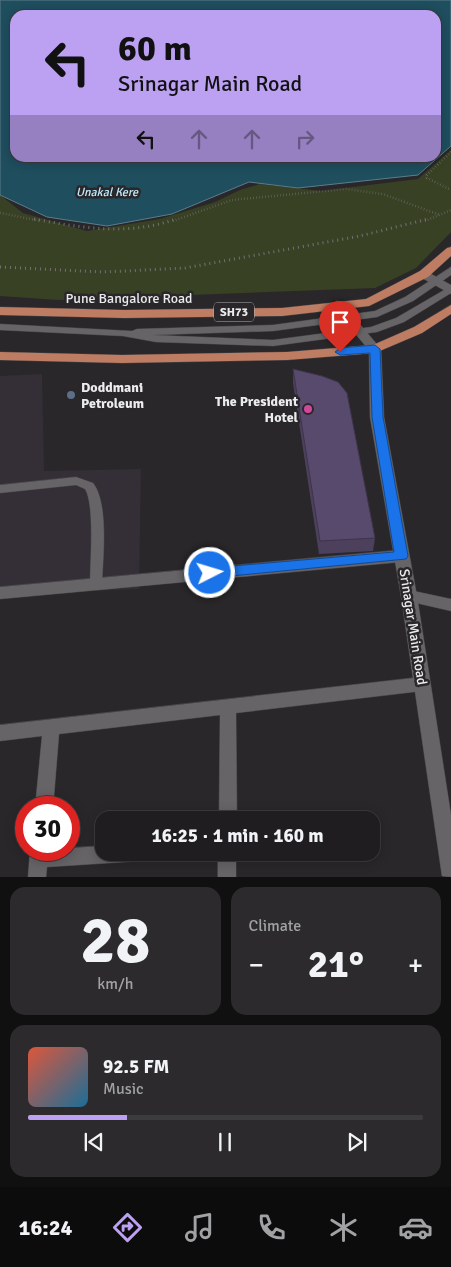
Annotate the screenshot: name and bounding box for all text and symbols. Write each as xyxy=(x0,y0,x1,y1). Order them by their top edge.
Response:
text: 60 m xyxy=(118,27,192,70)
icon: left xyxy=(35,30,100,95)
text: Srinagar Main Road xyxy=(118,70,302,97)
icon: left xyxy=(132,125,160,153)
icon: ahead xyxy=(185,125,213,153)
icon: ahead xyxy=(238,125,266,153)
icon: right xyxy=(291,125,319,153)
water label: Unakal Kere xyxy=(76,185,139,200)
street label: Pune Bangalore Road xyxy=(65,290,193,307)
pin xyxy=(319,301,361,352)
road number: SH73 xyxy=(214,302,254,322)
icon: arrive xyxy=(326,308,354,336)
place label: Doddmani Petroleum xyxy=(81,379,144,412)
marker: Doddmani Petroleum xyxy=(65,389,77,401)
place label: The President Hotel xyxy=(215,393,299,426)
marker: The President Hotel xyxy=(302,403,314,415)
position arrow xyxy=(183,546,235,598)
street label: Srinagar Main Road xyxy=(395,568,431,686)
speed limit sign: 30 xyxy=(15,796,80,861)
text: 16:25 · 1 min · 160 m xyxy=(151,824,324,848)
text: 28 xyxy=(80,901,150,981)
text: Climate xyxy=(249,916,301,936)
text: 21° xyxy=(308,941,364,988)
text: − xyxy=(249,948,264,982)
text: + xyxy=(408,948,423,982)
text: km/h xyxy=(97,974,133,994)
text: 92.5 FM xyxy=(103,1055,169,1079)
text: Music xyxy=(103,1079,144,1099)
icon: previous xyxy=(80,1128,108,1156)
icon: pause xyxy=(211,1128,239,1156)
icon: next xyxy=(343,1128,371,1156)
icon: directions xyxy=(110,1210,145,1245)
icon: music xyxy=(182,1210,217,1245)
icon: phone xyxy=(254,1210,289,1245)
icon: climate xyxy=(326,1210,361,1245)
icon: car xyxy=(398,1210,433,1245)
text: 16:24 xyxy=(19,1214,73,1241)

